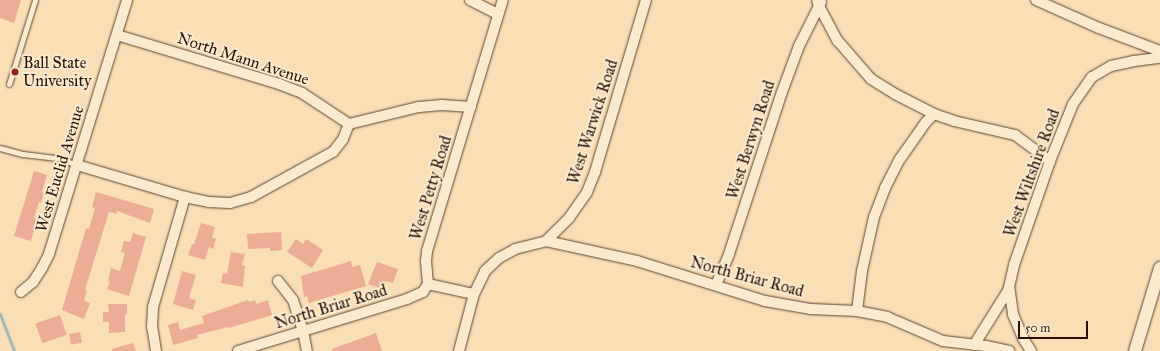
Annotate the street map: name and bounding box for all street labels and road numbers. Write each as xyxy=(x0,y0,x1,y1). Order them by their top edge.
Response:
street label: North Mann Avenue xyxy=(175,29,311,89)
street label: West Warwick Road xyxy=(564,57,622,187)
street label: West Berwyn Road xyxy=(723,78,779,202)
street label: West Euclid Avenue xyxy=(32,104,88,234)
street label: West Wiltshire Road xyxy=(1000,106,1064,240)
street label: West Petty Road xyxy=(406,134,456,242)
street label: North Briar Road xyxy=(688,253,806,301)
street label: North Briar Road xyxy=(272,281,390,333)

